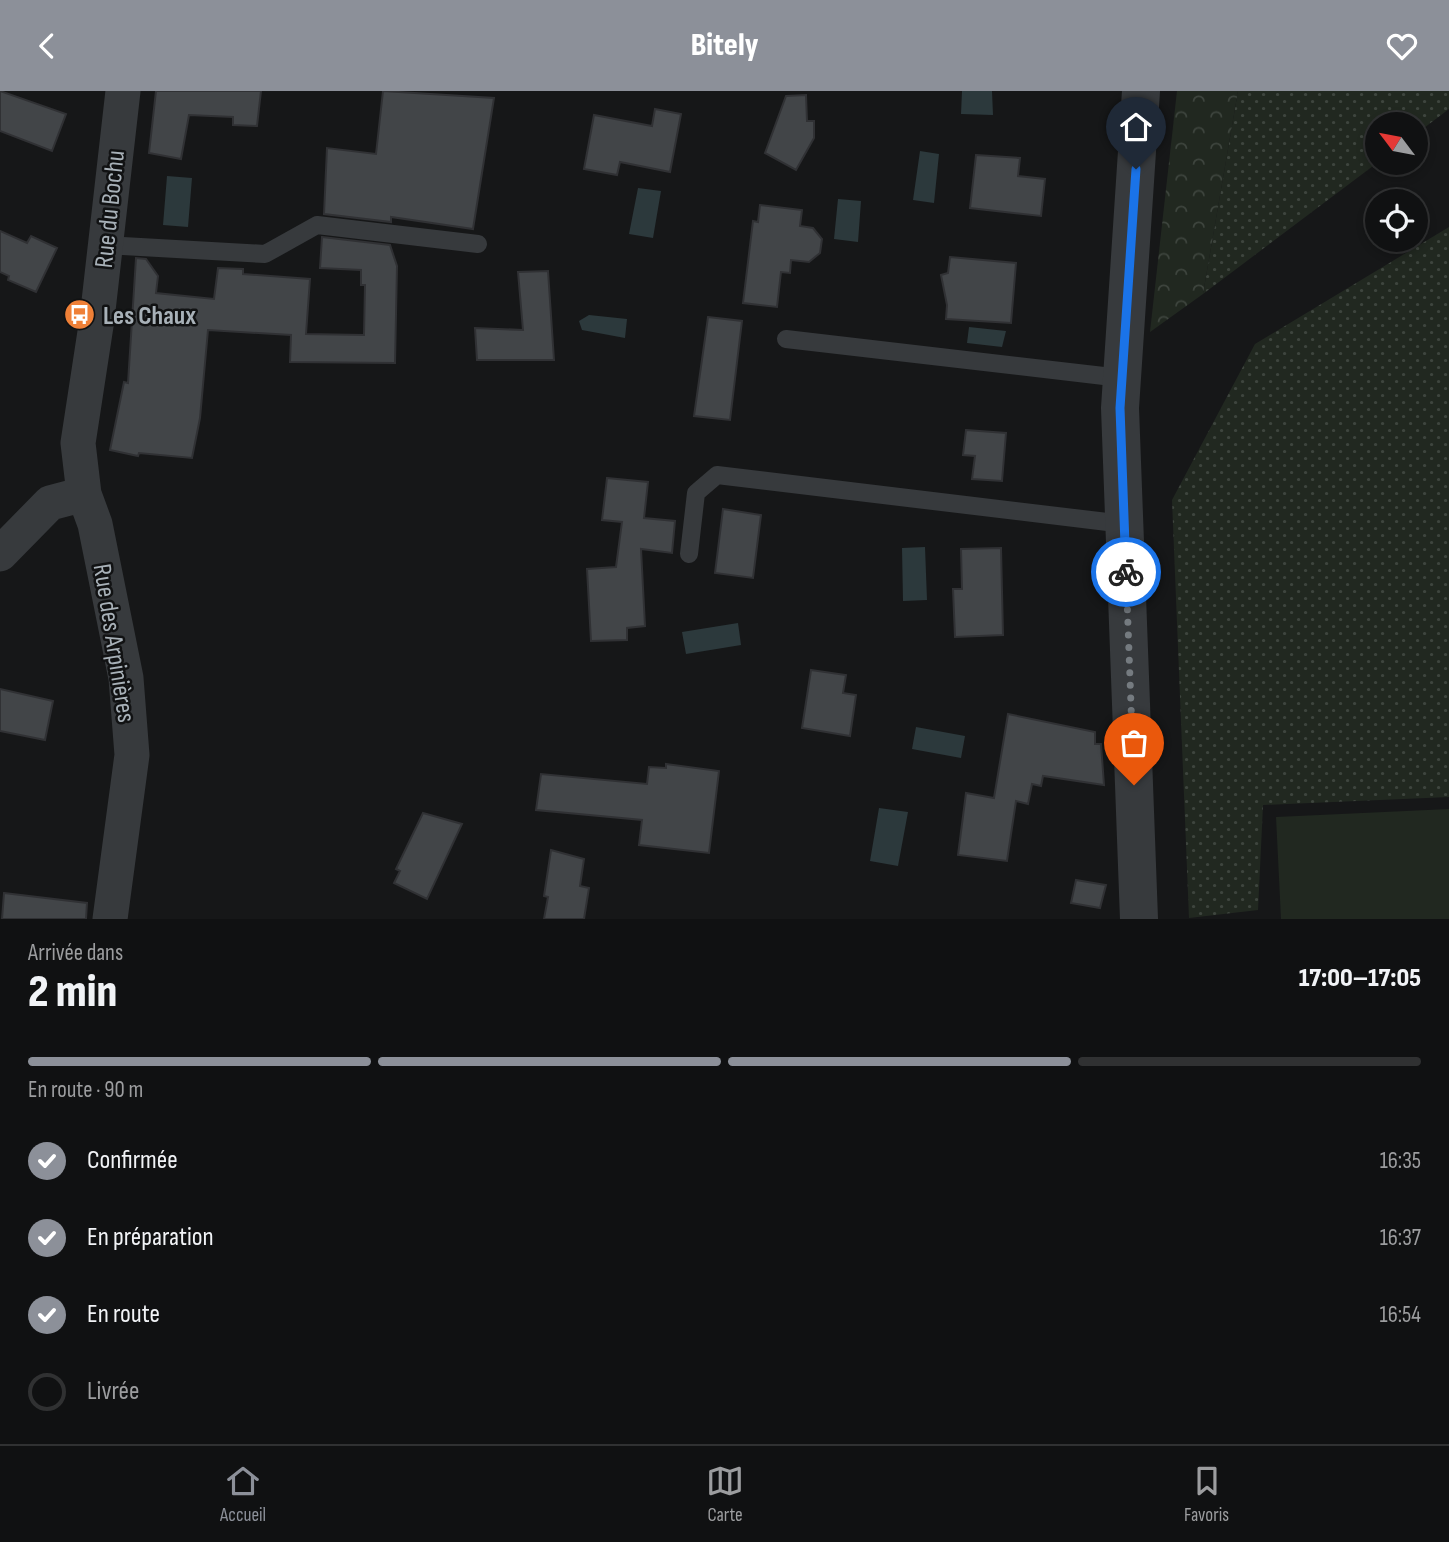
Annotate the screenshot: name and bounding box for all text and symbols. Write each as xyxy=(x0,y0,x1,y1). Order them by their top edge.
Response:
text: Bitely xyxy=(691,26,758,65)
icon: back xyxy=(28,27,66,65)
icon: heart xyxy=(1383,27,1421,65)
pin xyxy=(1106,97,1166,169)
icon: home xyxy=(1117,108,1155,146)
north arrow xyxy=(1365,112,1428,175)
map controls xyxy=(1365,112,1428,252)
street label: Rue du Bochu xyxy=(89,149,132,269)
button: locate xyxy=(1365,189,1428,252)
bus stop icon: Les Chaux xyxy=(63,298,97,332)
place label: Les Chaux xyxy=(103,301,196,332)
courier xyxy=(1091,537,1161,607)
icon: bike xyxy=(1107,553,1145,591)
street label: Rue des Arpinières xyxy=(86,562,141,725)
pin xyxy=(1104,713,1164,785)
icon: bag xyxy=(1115,724,1153,762)
text: Arrivée dans xyxy=(28,939,123,967)
text: 17:00–17:05 xyxy=(1299,963,1421,994)
text: 2 min xyxy=(28,965,117,1020)
text: En route · 90 m xyxy=(28,1076,143,1104)
icon: check xyxy=(28,1142,66,1180)
text: Confirmée xyxy=(87,1145,178,1176)
text: 16:35 xyxy=(1380,1147,1421,1175)
icon: check xyxy=(28,1219,66,1257)
text: En préparation xyxy=(87,1222,214,1253)
text: 16:37 xyxy=(1380,1224,1421,1252)
icon: check xyxy=(28,1296,66,1334)
text: En route xyxy=(87,1299,160,1330)
text: 16:54 xyxy=(1380,1301,1421,1329)
text: Livrée xyxy=(87,1376,139,1407)
tab: Accueil xyxy=(220,1462,266,1527)
tab: Carte xyxy=(706,1462,744,1527)
tab: Favoris xyxy=(1184,1462,1229,1527)

